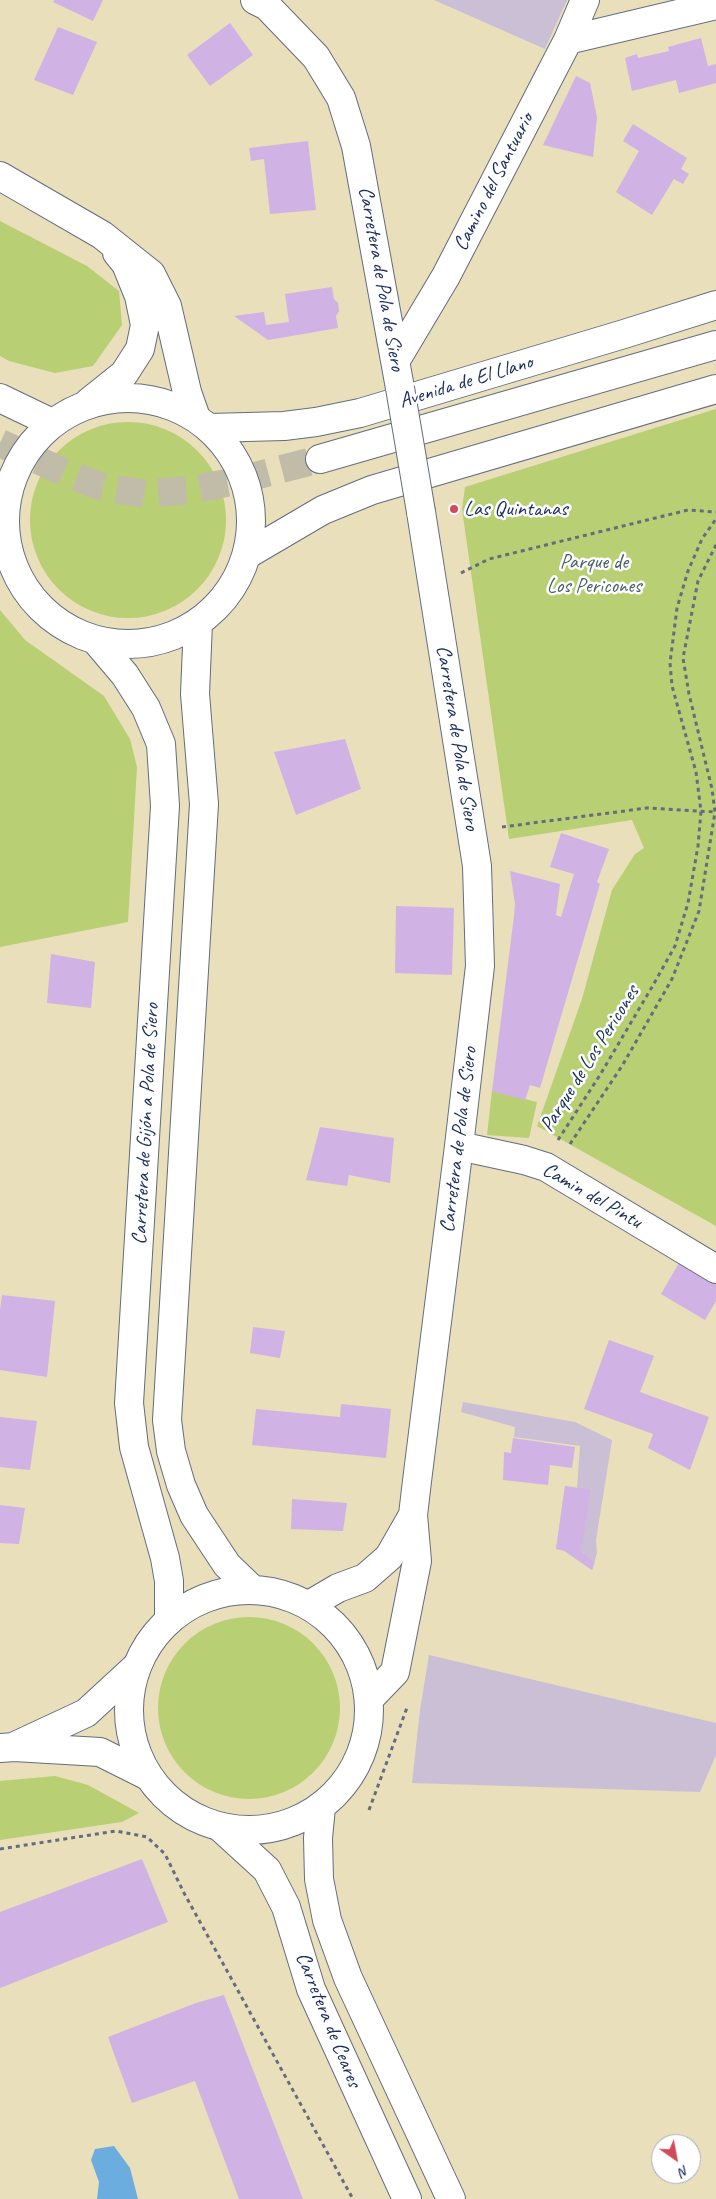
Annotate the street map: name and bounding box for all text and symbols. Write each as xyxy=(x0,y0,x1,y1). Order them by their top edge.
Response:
street label: Camino del Santuario xyxy=(448,109,540,255)
street label: Carretera de Pola de Siero xyxy=(352,185,410,373)
street label: Avenida de El Llano xyxy=(396,350,536,414)
place label: Las Quintanas xyxy=(464,496,567,522)
marker: Las Quintanas xyxy=(448,503,460,515)
park label: Parque de Los Pericones xyxy=(547,549,641,599)
street label: Carretera de Pola de Siero xyxy=(430,644,484,832)
street label: Parque de Los Pericones xyxy=(535,981,645,1137)
street label: Carretera de Gijón a Pola de Siero xyxy=(127,1003,165,1245)
street label: Carretera de Pola de Siero xyxy=(435,1046,483,1234)
street label: Camin del Pintu xyxy=(538,1157,646,1235)
street label: Carretera de Ceares xyxy=(289,1949,367,2091)
north arrow xyxy=(651,2134,701,2184)
text: N xyxy=(676,2162,692,2181)

